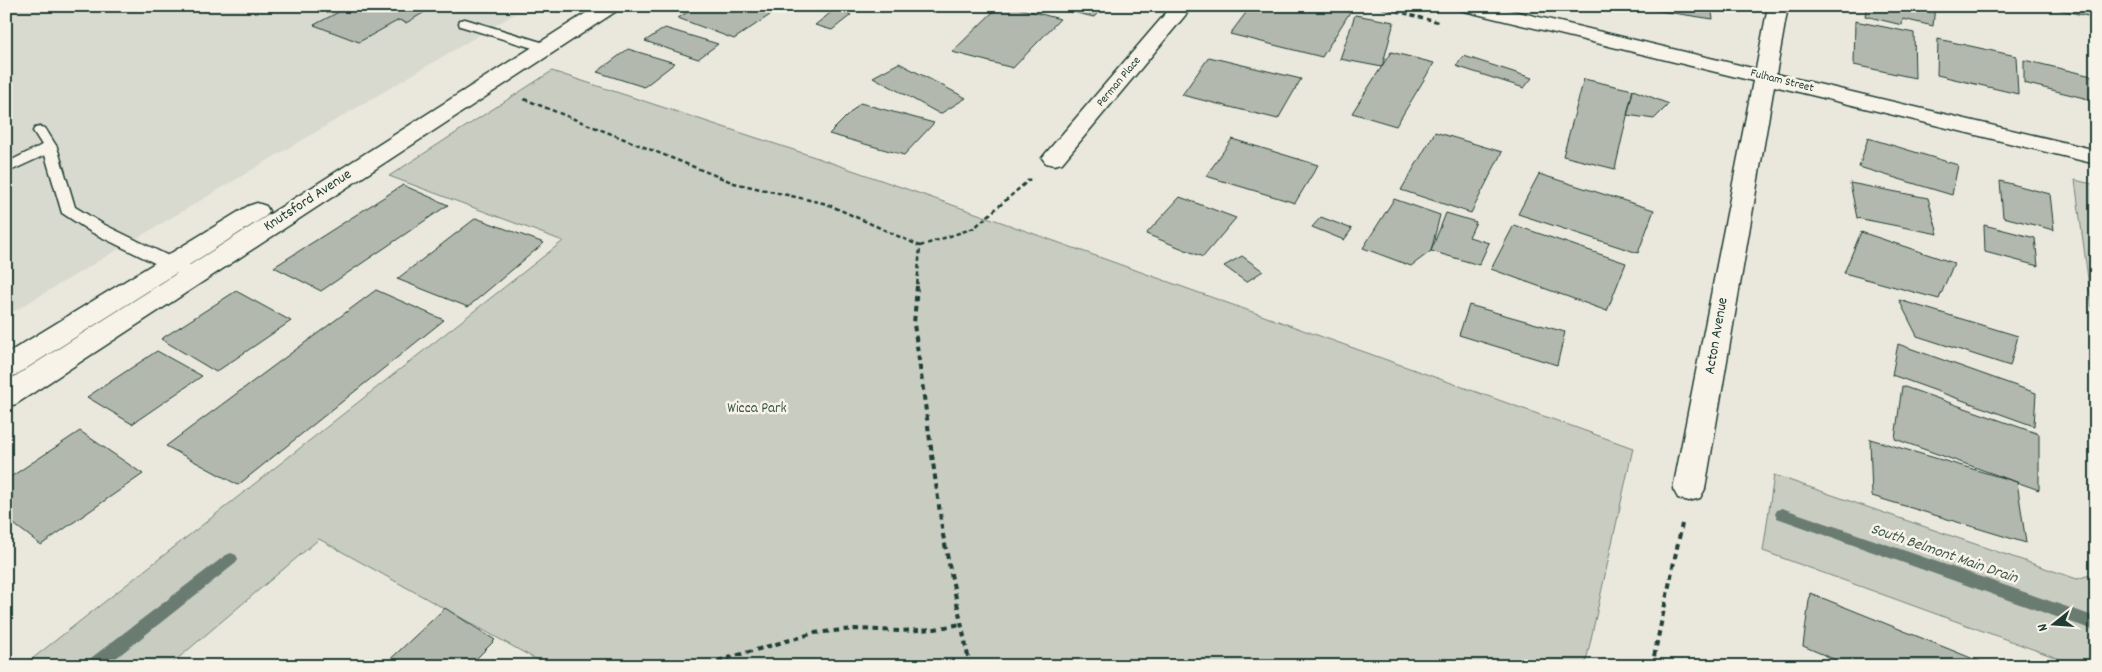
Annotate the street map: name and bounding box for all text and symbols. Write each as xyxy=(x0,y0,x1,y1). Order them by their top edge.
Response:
street label: Perman Place xyxy=(1093,53,1145,111)
street label: Fulham Street xyxy=(1749,65,1816,97)
street label: Knutsford Avenue xyxy=(260,164,357,238)
street label: Acton Avenue xyxy=(1699,295,1735,376)
park label: Wicca Park xyxy=(727,398,787,420)
water label: South Belmont Main Drain xyxy=(1867,518,2021,590)
north arrow xyxy=(2030,600,2080,650)
text: N xyxy=(2033,621,2054,633)

